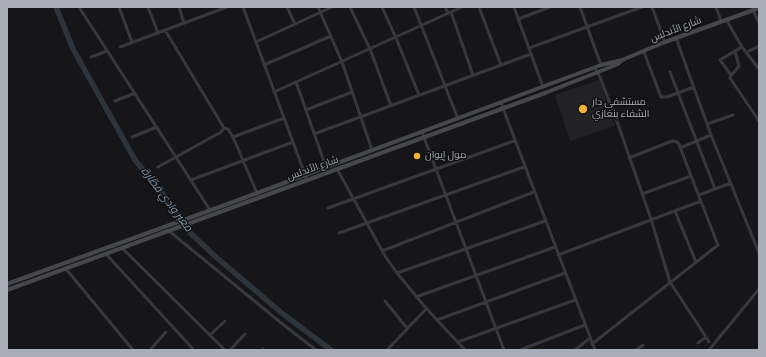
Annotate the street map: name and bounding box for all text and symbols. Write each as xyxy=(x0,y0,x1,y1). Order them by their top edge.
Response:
street label: شارع الأندلس xyxy=(649,15,703,45)
place label: مستشفى دار الشفاء بنغازي xyxy=(592,97,649,120)
marker: مستشفى دار الشفاء بنغازي xyxy=(577,103,589,115)
place label: مول إيوان xyxy=(425,150,466,162)
marker: مول إيوان xyxy=(412,151,422,161)
street label: شارع الأندلس xyxy=(286,154,340,184)
water label: معبر وادي قطّارة xyxy=(138,165,194,235)

